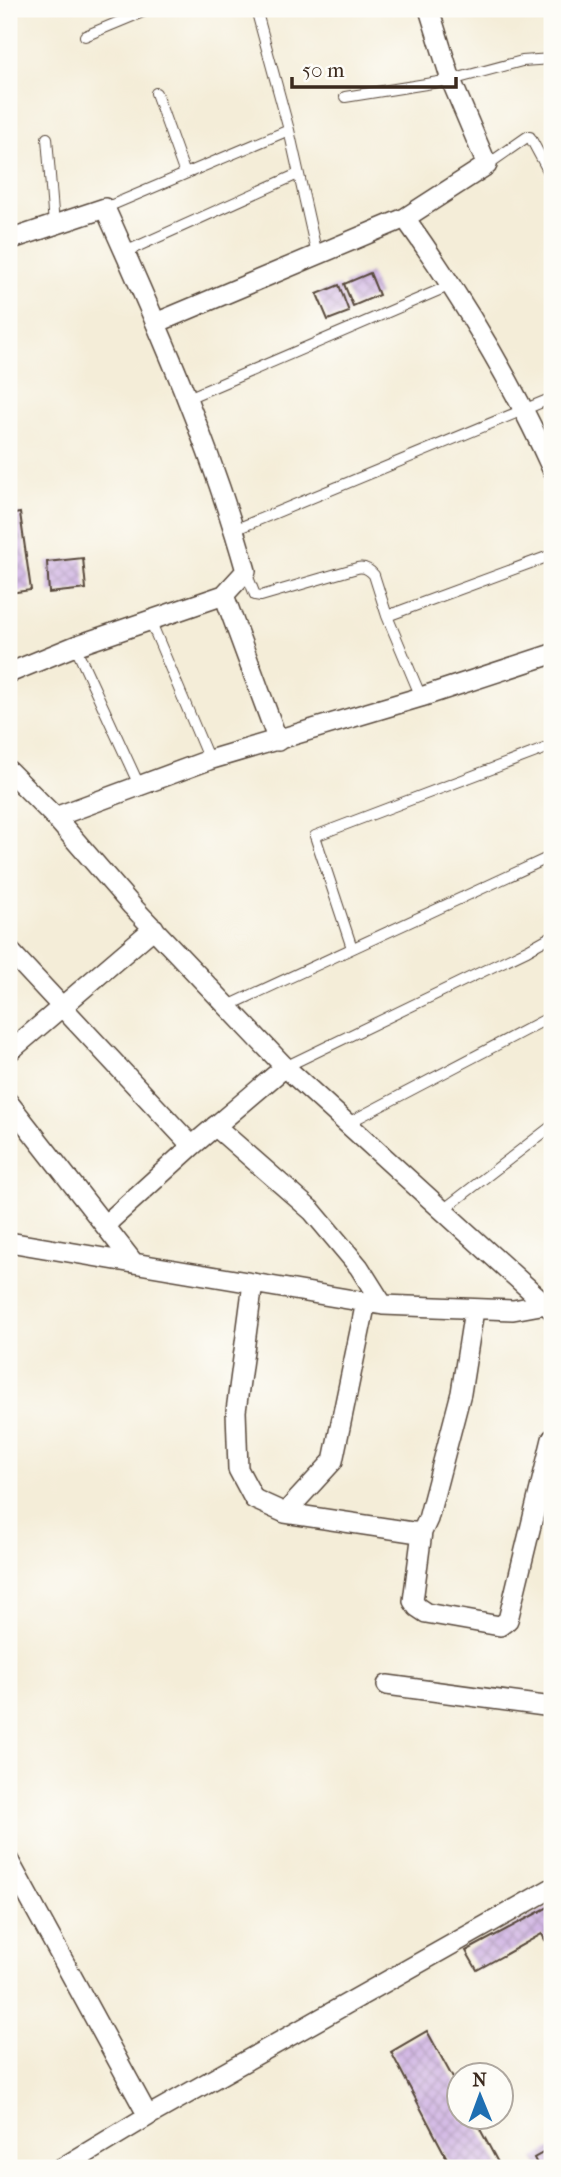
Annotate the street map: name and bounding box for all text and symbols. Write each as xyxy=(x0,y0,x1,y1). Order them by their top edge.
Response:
scale bar xyxy=(292,46,456,90)
text: 50 m xyxy=(302,58,345,82)
north arrow xyxy=(446,2062,516,2132)
text: N xyxy=(472,2069,488,2091)

